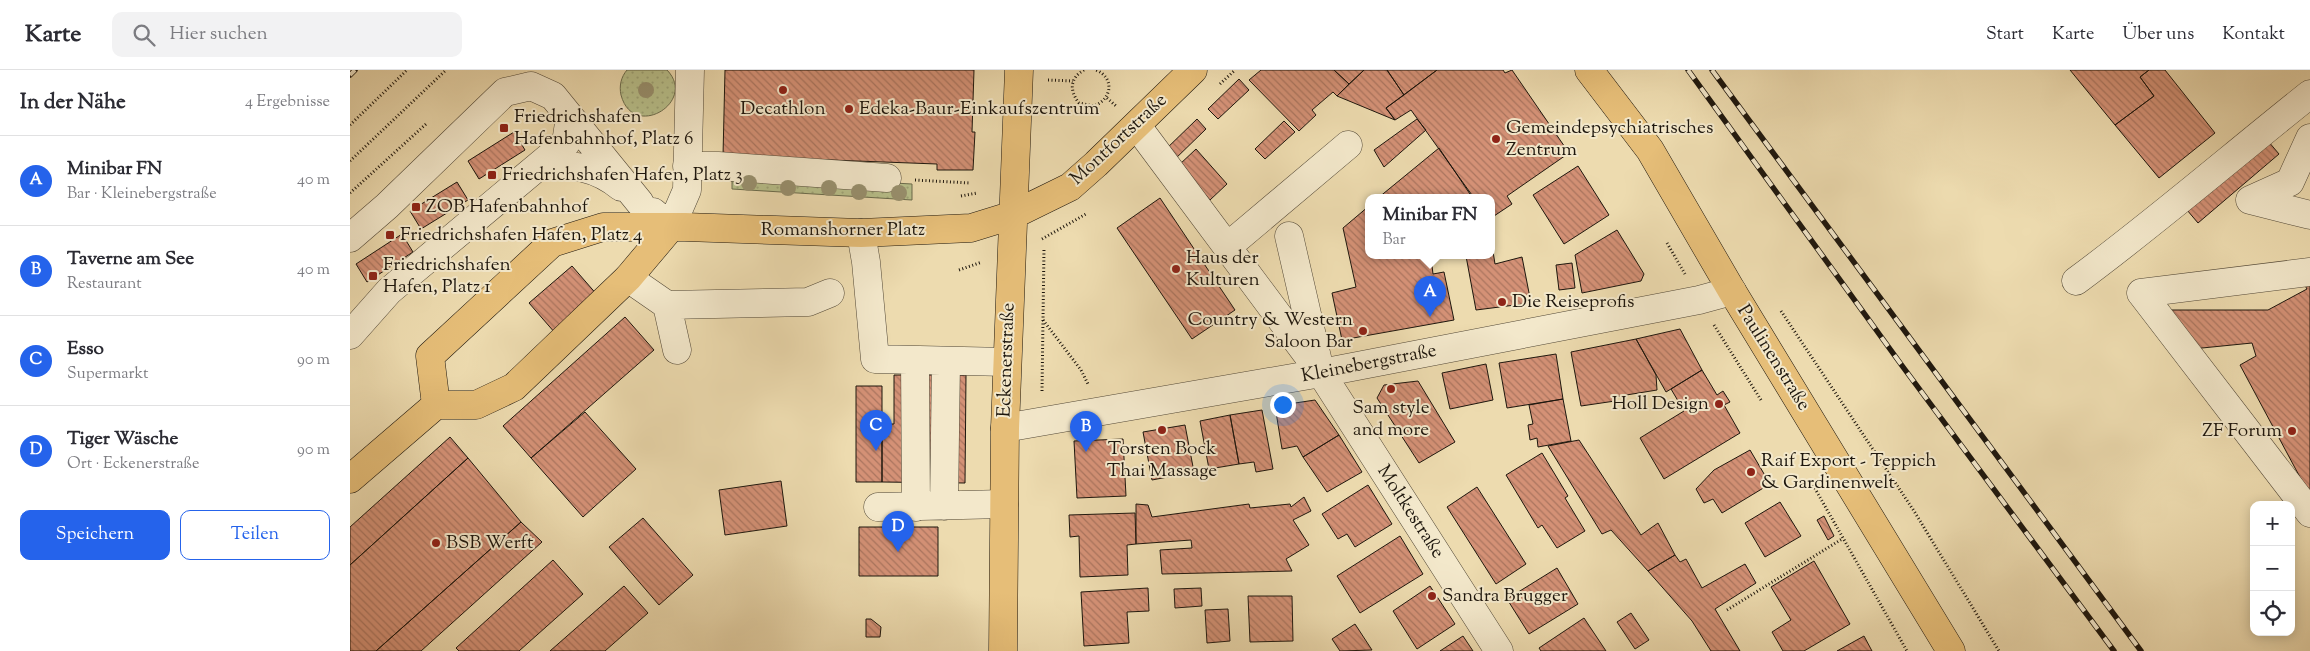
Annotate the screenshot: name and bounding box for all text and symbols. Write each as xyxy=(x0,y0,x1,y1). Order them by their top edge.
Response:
search box xyxy=(112,12,462,57)
text: Karte xyxy=(25,18,82,52)
icon: search xyxy=(130,21,158,49)
text: Hier suchen xyxy=(170,21,268,48)
text: Start xyxy=(1986,22,2024,48)
text: Karte xyxy=(2052,22,2094,48)
text: Über uns xyxy=(2122,22,2194,48)
text: Kontakt xyxy=(2222,22,2285,48)
marker: Decathlon xyxy=(777,84,789,96)
text: In der Nähe xyxy=(20,88,126,118)
street label: Montfortstraße xyxy=(1064,88,1174,192)
text: 4 Ergebnisse xyxy=(245,91,330,114)
place label: Decathlon xyxy=(740,96,826,123)
place label: Edeka-Baur-Einkaufszentrum xyxy=(859,96,1100,123)
marker: Edeka-Baur-Einkaufszentrum xyxy=(843,103,855,115)
place label: Friedrichshafen Hafenbahnhof, Platz 6 xyxy=(514,104,693,153)
place label: Gemeindepsychiatrisches Zentrum xyxy=(1506,115,1713,164)
marker: Friedrichshafen Hafenbahnhof, Platz 6 xyxy=(498,122,510,134)
marker: Gemeindepsychiatrisches Zentrum xyxy=(1490,133,1502,145)
text: Minibar FN xyxy=(67,156,162,183)
place label: Friedrichshafen Hafen, Platz 3 xyxy=(502,162,743,189)
text: A xyxy=(30,169,43,192)
text: 40 m xyxy=(297,169,330,192)
marker: Friedrichshafen Hafen, Platz 3 xyxy=(486,169,498,181)
text: Bar · Kleinebergstraße xyxy=(67,183,217,206)
place label: ZOB Hafenbahnhof xyxy=(426,194,590,221)
popup xyxy=(1365,194,1495,259)
marker: ZOB Hafenbahnhof xyxy=(410,201,422,213)
text: Minibar FN xyxy=(1382,202,1478,229)
street label: Romanshorner Platz xyxy=(761,217,925,244)
place label: Friedrichshafen Hafen, Platz 4 xyxy=(400,222,643,249)
marker: Friedrichshafen Hafen, Platz 4 xyxy=(384,229,396,241)
text: Bar xyxy=(1382,229,1406,252)
place label: Haus der Kulturen xyxy=(1186,245,1260,294)
text: Taverne am See xyxy=(67,246,194,273)
place label: Friedrichshafen Hafen, Platz 1 xyxy=(383,252,511,301)
text: B xyxy=(31,259,41,282)
text: 40 m xyxy=(297,259,330,282)
marker: Haus der Kulturen xyxy=(1170,263,1182,275)
marker: Friedrichshafen Hafen, Platz 1 xyxy=(367,270,379,282)
text: Restaurant xyxy=(67,273,142,296)
pin: A xyxy=(1414,276,1446,317)
place label: Die Reiseprofis xyxy=(1512,289,1635,316)
marker: Die Reiseprofis xyxy=(1496,296,1508,308)
street label: Paulinenstraße xyxy=(1730,300,1816,416)
street label: Eckenerstraße xyxy=(992,302,1022,418)
place label: Country & Western Saloon Bar xyxy=(1187,307,1353,356)
marker: Country & Western Saloon Bar xyxy=(1357,325,1369,337)
text: Esso xyxy=(67,336,104,363)
street label: Kleinebergstraße xyxy=(1299,338,1439,390)
text: C xyxy=(30,349,42,372)
text: 90 m xyxy=(297,349,330,372)
text: Supermarkt xyxy=(67,363,148,386)
marker: Sam style and more xyxy=(1385,383,1397,395)
place label: Holl Design xyxy=(1612,391,1709,418)
your location xyxy=(1270,392,1296,418)
place label: Sam style and more xyxy=(1352,395,1430,444)
marker: Holl Design xyxy=(1713,398,1725,410)
pin: C xyxy=(860,410,892,451)
pin: B xyxy=(1070,411,1102,452)
place label: ZF Forum xyxy=(2202,418,2282,445)
marker: Torsten Bock Thai Massage xyxy=(1156,424,1168,436)
marker: ZF Forum xyxy=(2286,425,2298,437)
text: Tiger Wäsche xyxy=(67,426,178,453)
place label: Torsten Bock Thai Massage xyxy=(1107,436,1217,485)
text: D xyxy=(30,439,42,462)
text: 90 m xyxy=(297,439,330,462)
place label: Raif Export - Teppich & Gardinenwelt xyxy=(1761,448,1936,497)
text: Ort · Eckenerstraße xyxy=(67,453,199,476)
street label: Moltkestraße xyxy=(1370,460,1450,564)
marker: Raif Export - Teppich & Gardinenwelt xyxy=(1745,466,1757,478)
map controls xyxy=(2250,501,2295,636)
button: + xyxy=(2250,501,2295,546)
button: Speichern xyxy=(20,510,170,560)
button: Teilen xyxy=(180,510,330,560)
pin: D xyxy=(882,511,914,552)
place label: BSB Werft xyxy=(446,530,534,557)
marker: BSB Werft xyxy=(430,537,442,549)
button: − xyxy=(2250,546,2295,591)
place label: Sandra Brugger xyxy=(1442,583,1568,610)
marker: Sandra Brugger xyxy=(1426,590,1438,602)
button: locate xyxy=(2250,591,2295,636)

